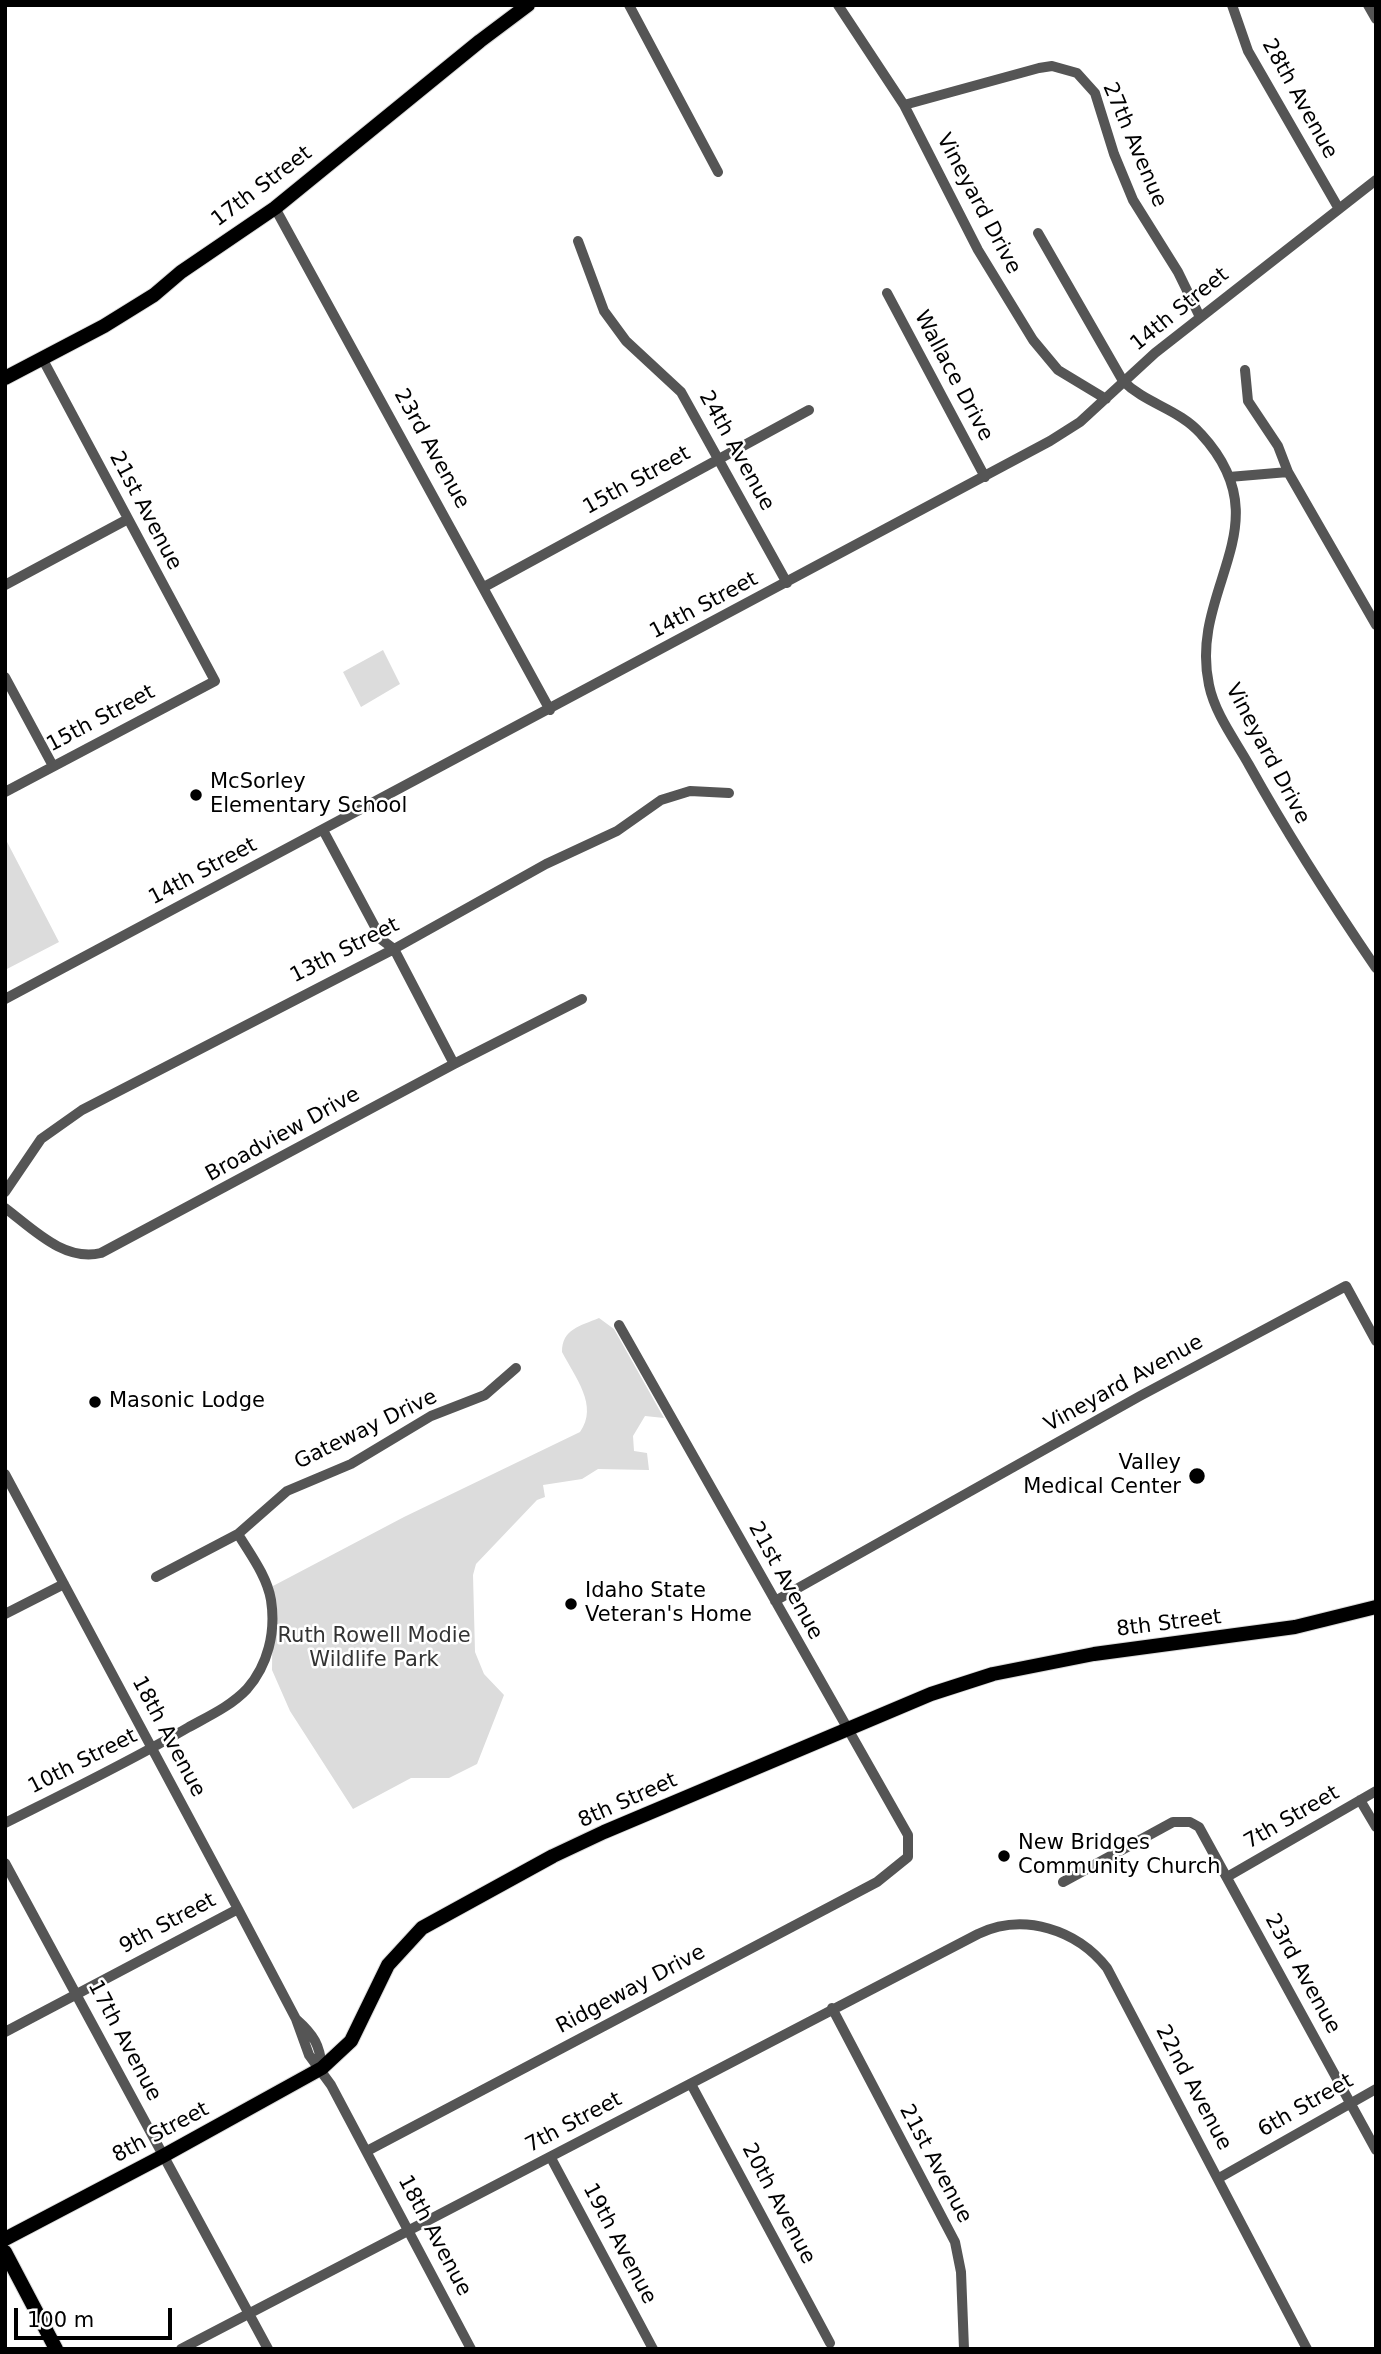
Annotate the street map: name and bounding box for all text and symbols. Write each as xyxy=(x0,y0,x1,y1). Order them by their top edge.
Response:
street label: 28th Avenue xyxy=(1256,35,1342,163)
street label: 27th Avenue xyxy=(1096,79,1172,211)
street label: Vineyard Drive xyxy=(930,129,1026,279)
street label: 17th Street xyxy=(207,141,317,233)
street label: 14th Street xyxy=(1126,263,1234,357)
street label: Wallace Drive xyxy=(908,307,998,445)
street label: 23rd Avenue xyxy=(388,385,474,513)
street label: 24th Avenue xyxy=(693,387,779,515)
street label: 15th Street xyxy=(579,441,695,521)
street label: 21st Avenue xyxy=(103,447,187,575)
street label: 14th Street xyxy=(646,567,762,645)
street label: Vineyard Drive xyxy=(1219,679,1315,829)
street label: 15th Street xyxy=(43,680,159,758)
place label: McSorley Elementary School xyxy=(210,770,407,820)
marker: McSorley Elementary School xyxy=(188,787,204,803)
street label: 14th Street xyxy=(145,833,261,911)
street label: 13th Street xyxy=(286,913,404,989)
street label: Broadview Drive xyxy=(201,1082,365,1188)
street label: Vineyard Avenue xyxy=(1040,1330,1208,1438)
street label: Gateway Drive xyxy=(291,1385,441,1475)
place label: Masonic Lodge xyxy=(109,1389,265,1415)
marker: Masonic Lodge xyxy=(87,1394,103,1410)
place label: Valley Medical Center xyxy=(1023,1451,1181,1501)
marker: Valley Medical Center xyxy=(1187,1466,1207,1486)
street label: 21st Avenue xyxy=(742,1518,828,1644)
place label: Idaho State Veteran's Home xyxy=(585,1579,752,1629)
marker: Idaho State Veteran's Home xyxy=(563,1596,579,1612)
street label: 8th Street xyxy=(1115,1605,1223,1643)
park label: Ruth Rowell Modie Wildlife Park xyxy=(277,1624,471,1674)
street label: 18th Avenue xyxy=(126,1672,210,1802)
street label: 10th Street xyxy=(24,1724,142,1800)
street label: 8th Street xyxy=(575,1768,681,1834)
street label: 7th Street xyxy=(1240,1781,1344,1855)
place label: New Bridges Community Church xyxy=(1018,1831,1221,1881)
marker: New Bridges Community Church xyxy=(996,1848,1012,1864)
street label: 9th Street xyxy=(116,1888,220,1960)
street label: 23rd Avenue xyxy=(1259,1910,1345,2038)
street label: Ridgeway Drive xyxy=(552,1940,710,2040)
street label: 17th Avenue xyxy=(82,1976,166,2106)
street label: 22nd Avenue xyxy=(1149,2021,1237,2155)
street label: 6th Street xyxy=(1254,2069,1358,2143)
street label: 7th Street xyxy=(522,2087,626,2159)
street label: 8th Street xyxy=(109,2097,213,2169)
street label: 21st Avenue xyxy=(893,2100,977,2228)
street label: 20th Avenue xyxy=(736,2139,820,2269)
street label: 18th Avenue xyxy=(392,2171,476,2301)
street label: 19th Avenue xyxy=(577,2179,661,2309)
scale bar xyxy=(18,2294,175,2338)
text: 100 m xyxy=(27,2308,94,2332)

